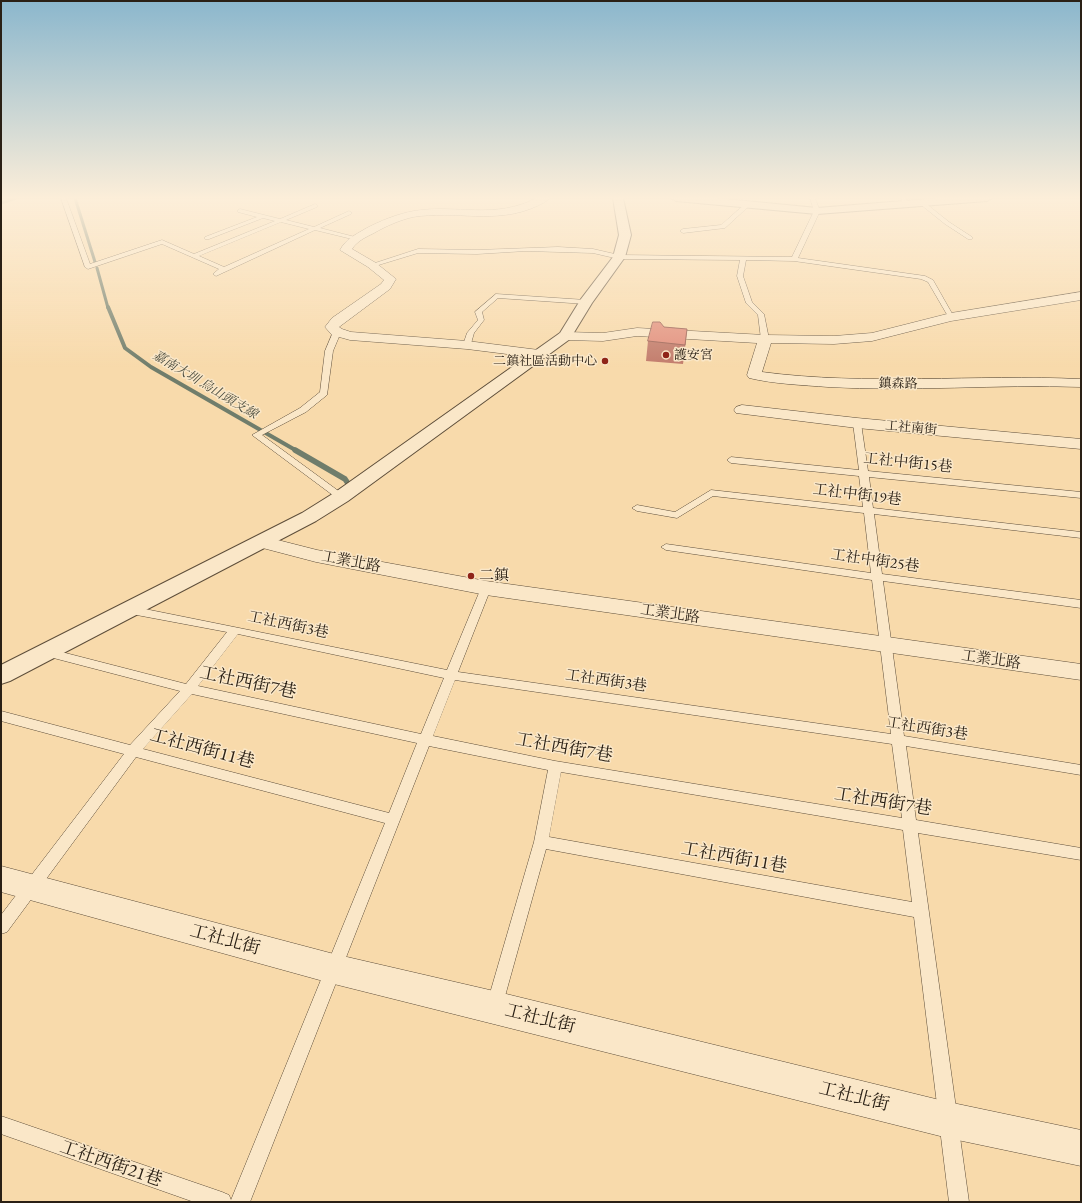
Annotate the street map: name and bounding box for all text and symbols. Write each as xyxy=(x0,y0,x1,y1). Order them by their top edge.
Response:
place label: 護安宮 xyxy=(674,347,713,363)
water label: 嘉南大圳 烏山頭支線 xyxy=(150,348,260,422)
marker: 護安宮 xyxy=(661,350,671,360)
place label: 二鎮社區活動中心 xyxy=(493,353,597,369)
marker: 二鎮社區活動中心 xyxy=(600,356,610,366)
street label: 鎮森路 xyxy=(878,376,918,392)
street label: 工社南街 xyxy=(884,418,938,438)
street label: 工社中街15巷 xyxy=(863,449,953,477)
street label: 工社中街19巷 xyxy=(812,481,902,509)
street label: 工社中街25巷 xyxy=(829,546,921,576)
street label: 工業北路 xyxy=(320,547,382,577)
place label: 二鎮 xyxy=(479,567,509,585)
marker: 二鎮 xyxy=(466,571,476,581)
street label: 工業北路 xyxy=(639,601,701,627)
street label: 工社西街3巷 xyxy=(246,608,330,642)
street label: 工業北路 xyxy=(960,647,1022,673)
street label: 工社西街7巷 xyxy=(198,662,298,704)
street label: 工社西街3巷 xyxy=(564,666,648,696)
street label: 工社西街3巷 xyxy=(885,714,969,744)
street label: 工社西街11巷 xyxy=(147,725,257,773)
street label: 工社西街7巷 xyxy=(514,729,614,767)
street label: 工社西街7巷 xyxy=(833,784,933,820)
street label: 工社西街11巷 xyxy=(679,838,789,878)
street label: 工社北街 xyxy=(187,920,263,960)
street label: 工社北街 xyxy=(502,1000,578,1038)
street label: 工社北街 xyxy=(816,1078,892,1116)
street label: 工社西街21巷 xyxy=(57,1136,165,1192)

